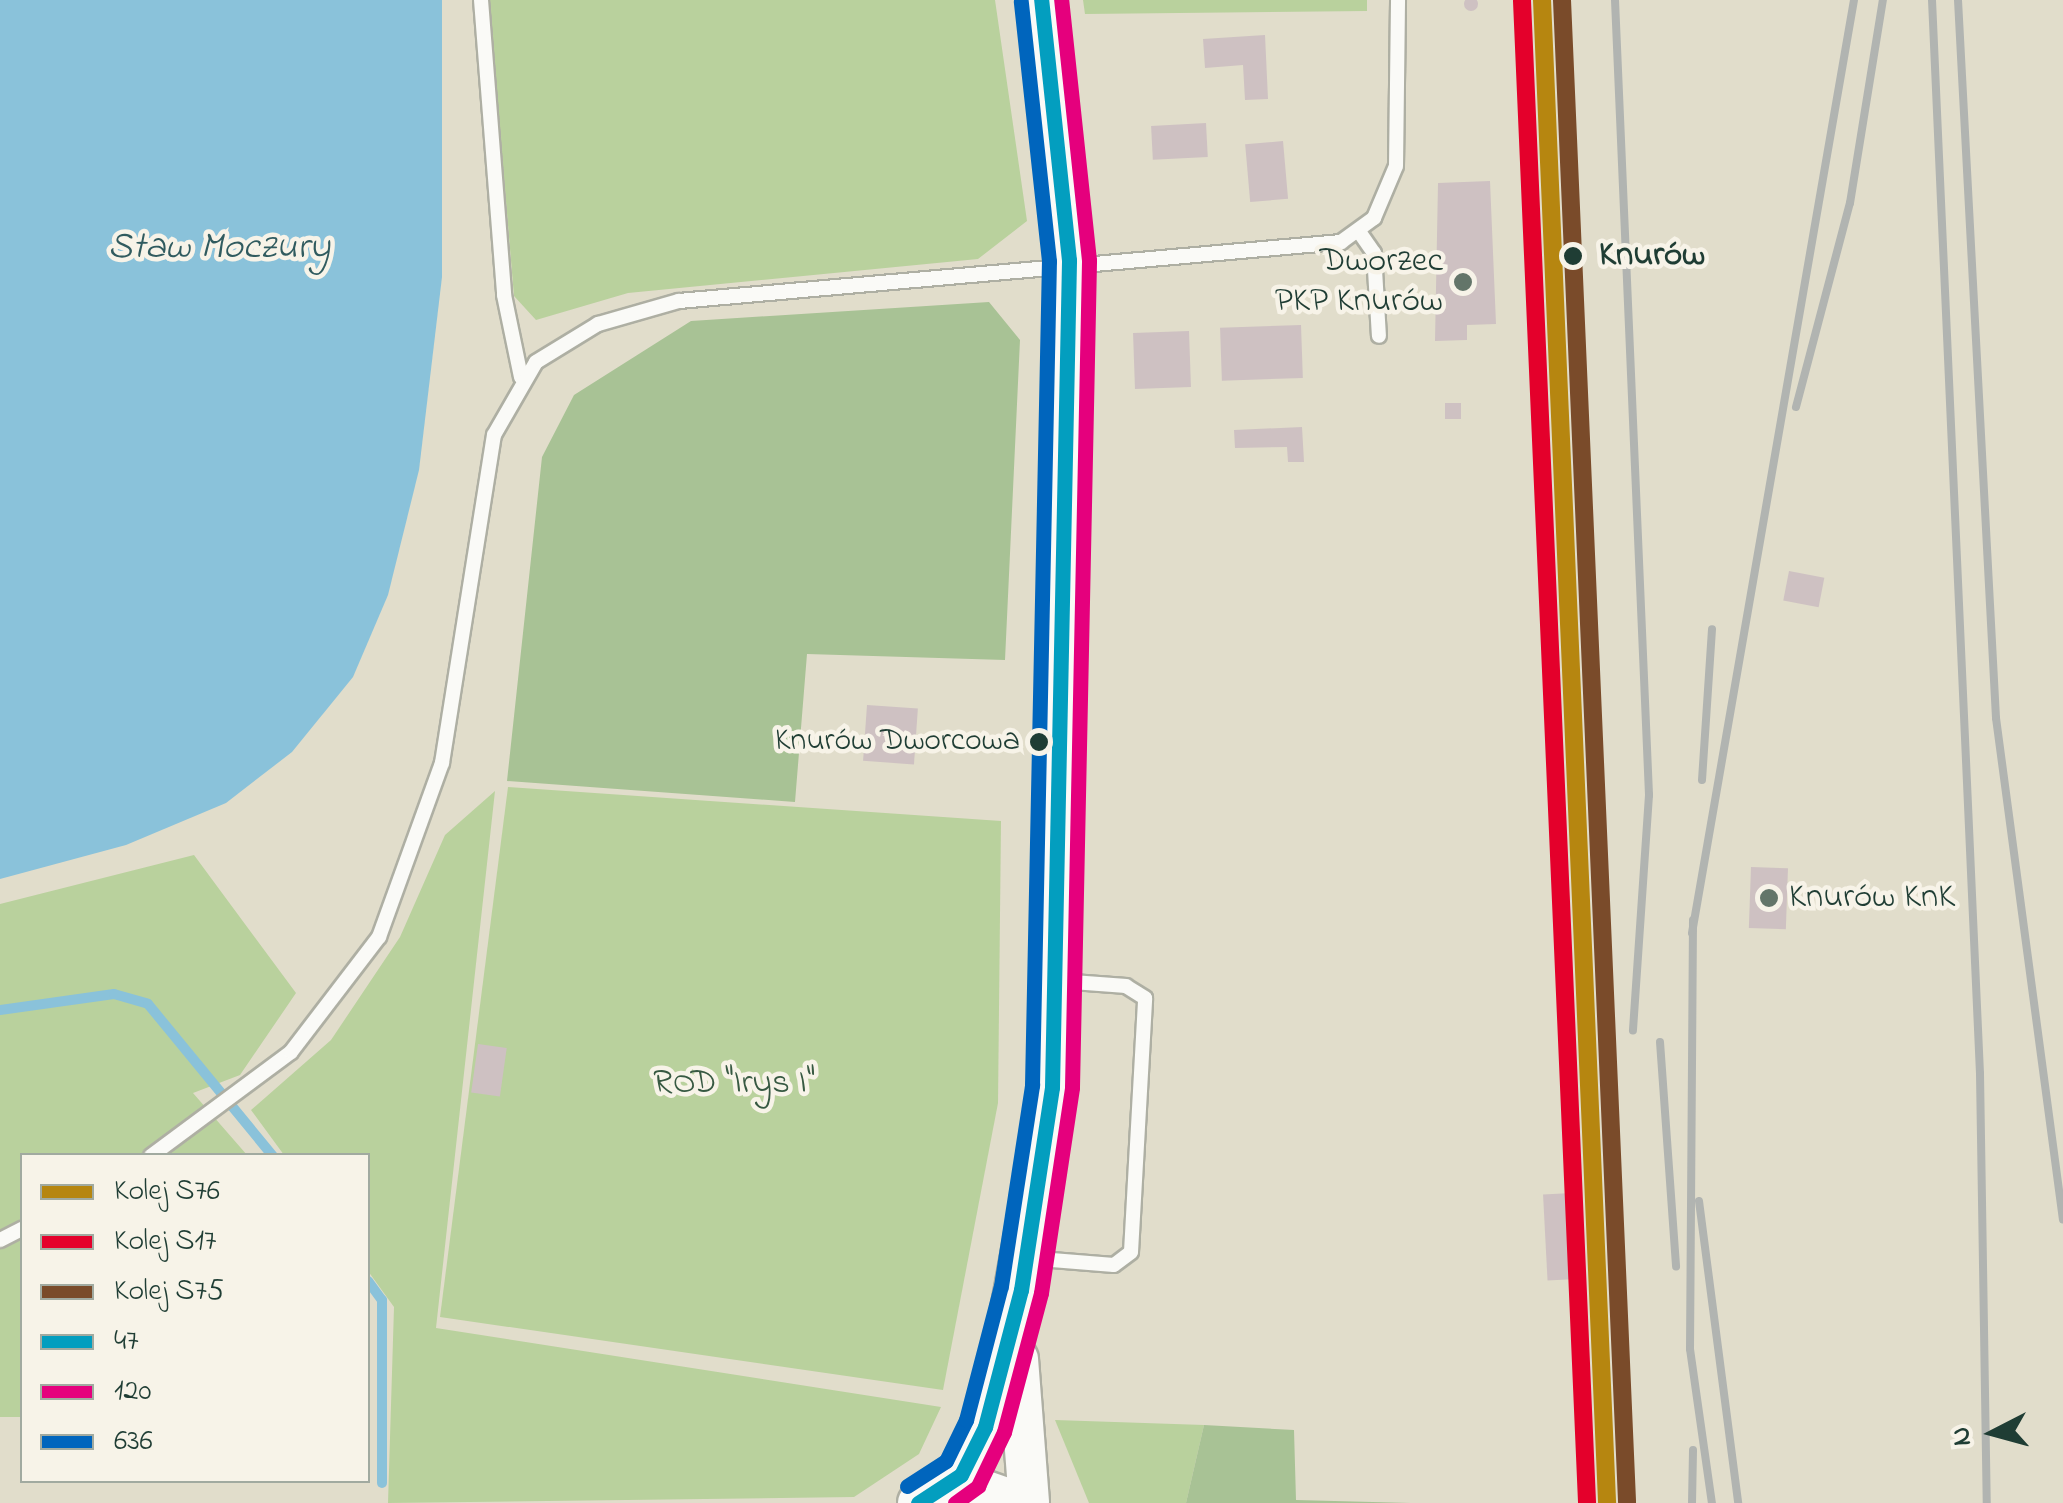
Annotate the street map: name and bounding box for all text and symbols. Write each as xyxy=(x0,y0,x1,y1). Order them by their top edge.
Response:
water label: Staw Moczury xyxy=(108,226,330,272)
place label: Knurów xyxy=(1599,235,1705,277)
marker: Knurów xyxy=(1556,239,1590,273)
place label: Dworzec PKP Knurów xyxy=(1275,241,1443,323)
marker: Dworzec PKP Knurów xyxy=(1452,271,1474,293)
place label: Knurów Dworcowa xyxy=(775,723,1020,761)
marker: Knurów Dworcowa xyxy=(1029,732,1049,752)
place label: Knurów KnK xyxy=(1789,877,1955,919)
marker: Knurów KnK xyxy=(1758,887,1780,909)
park label: ROD "Irys I" xyxy=(653,1063,815,1105)
legend xyxy=(20,1153,370,1483)
text: Kolej S76 xyxy=(114,1170,220,1214)
text: Kolej S17 xyxy=(114,1220,216,1264)
text: Kolej S75 xyxy=(114,1270,224,1314)
text: 47 xyxy=(114,1320,139,1364)
text: 120 xyxy=(114,1370,151,1414)
north arrow xyxy=(1943,1383,2043,1483)
text: 636 xyxy=(114,1420,153,1464)
text: N xyxy=(1941,1425,1984,1448)

